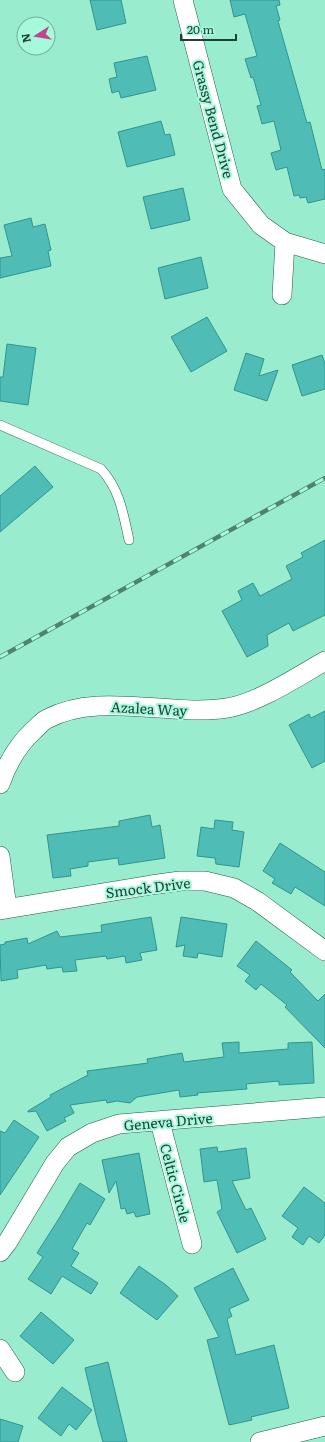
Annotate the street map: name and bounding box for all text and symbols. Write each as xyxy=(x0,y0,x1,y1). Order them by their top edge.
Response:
north arrow xyxy=(16,16,56,56)
scale bar xyxy=(181,16,236,42)
text: 20 m xyxy=(187,20,214,38)
text: N xyxy=(16,32,34,44)
street label: Grassy Bend Drive xyxy=(189,58,239,180)
street label: Azalea Way xyxy=(110,696,189,720)
street label: Smock Drive xyxy=(105,872,191,902)
street label: Geneva Drive xyxy=(123,1107,213,1135)
street label: Celtic Circle xyxy=(156,1141,196,1225)

